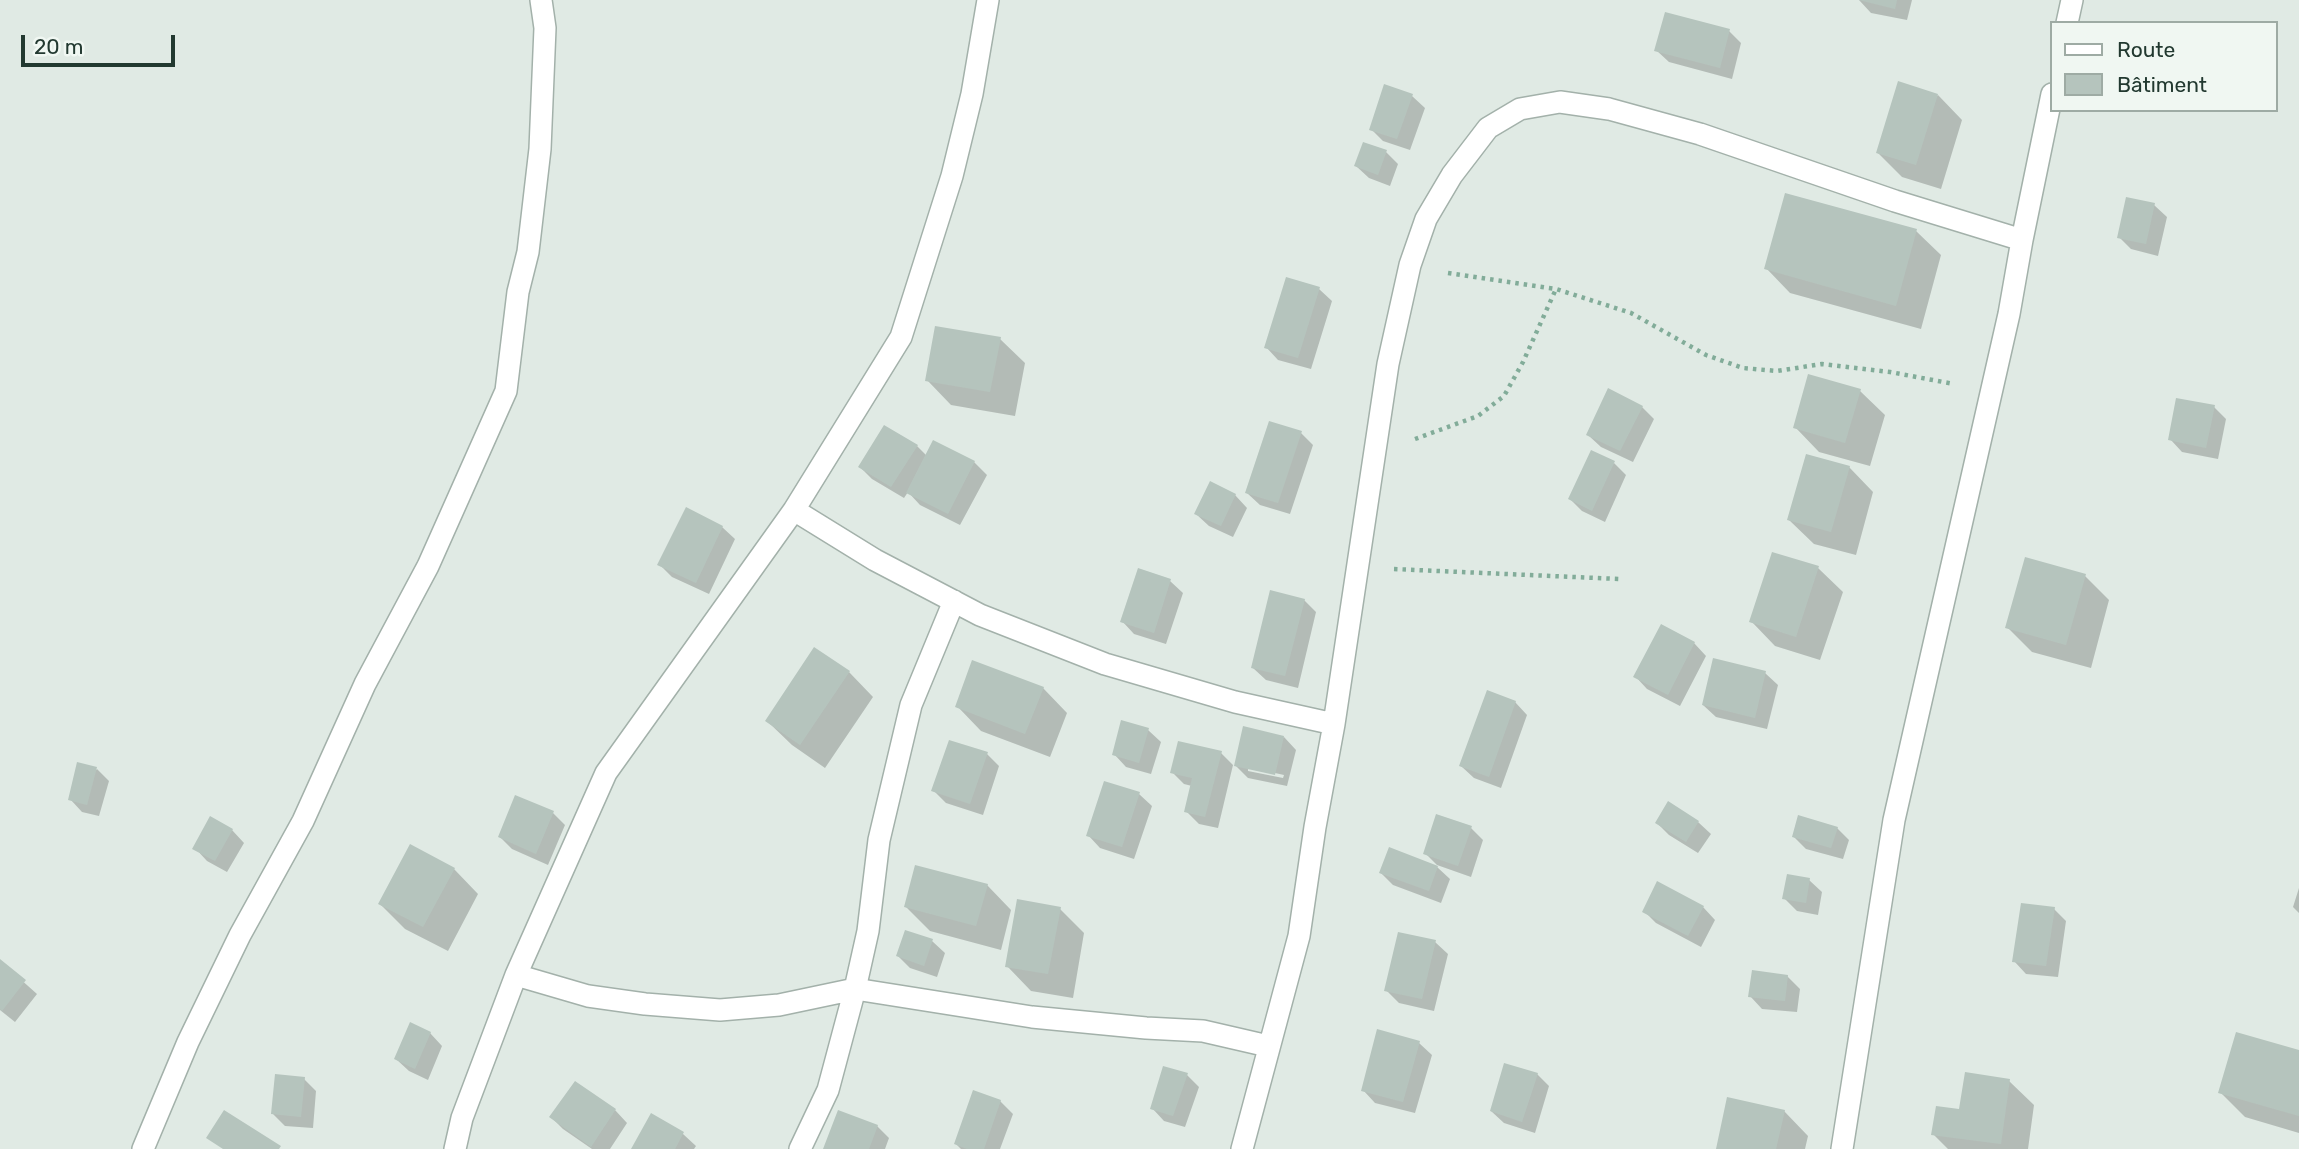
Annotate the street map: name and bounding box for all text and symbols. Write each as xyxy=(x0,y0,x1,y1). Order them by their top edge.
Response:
scale bar xyxy=(24,21,178,65)
legend xyxy=(2050,21,2278,112)
text: 20 m xyxy=(34,34,83,59)
text: Route xyxy=(2117,37,2175,62)
text: Bâtiment xyxy=(2117,72,2207,97)

